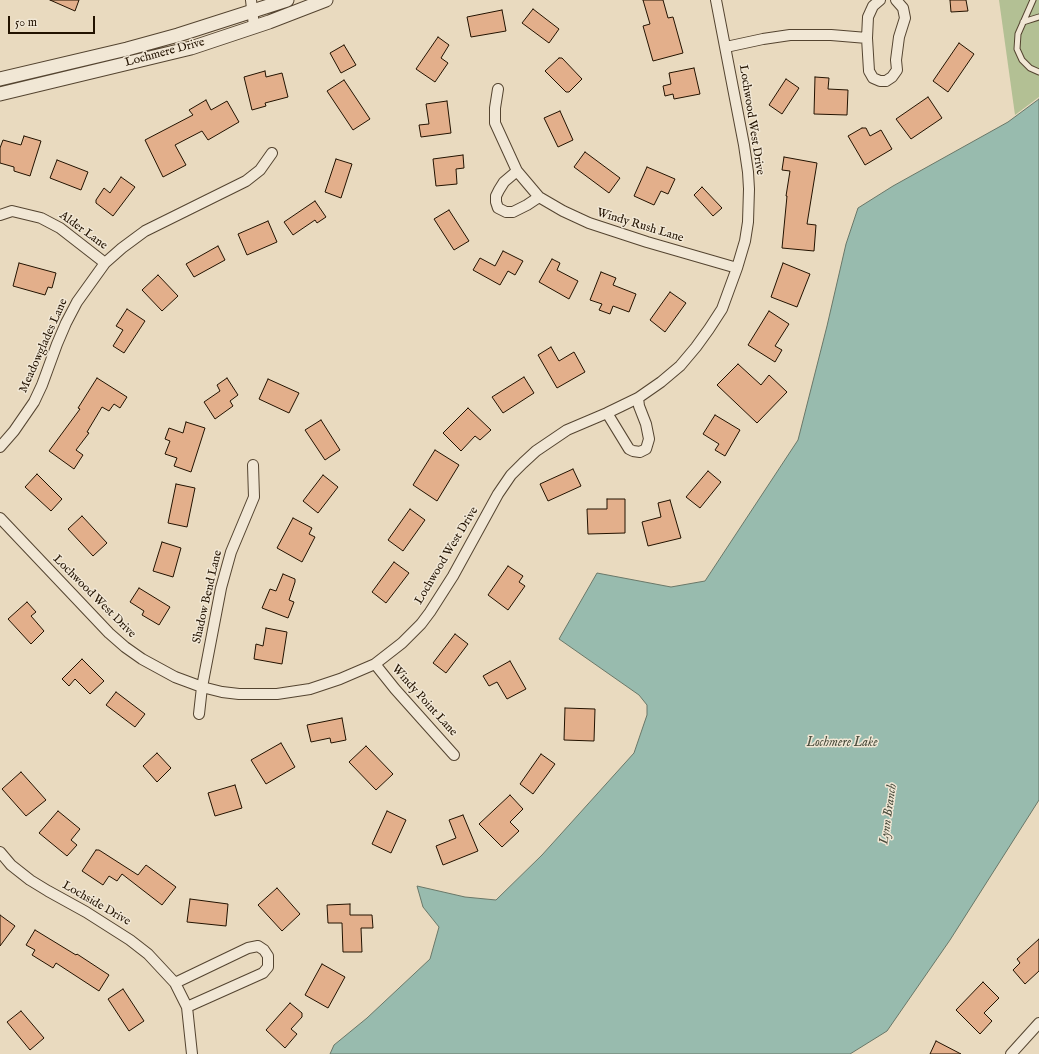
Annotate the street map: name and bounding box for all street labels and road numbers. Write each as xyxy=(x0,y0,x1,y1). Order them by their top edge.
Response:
street label: Lochmere Drive xyxy=(124,35,206,71)
street label: Lochwood West Drive xyxy=(735,64,767,176)
street label: Windy Rush Lane xyxy=(595,206,685,246)
street label: Alder Lane xyxy=(56,209,110,253)
street label: Meadowglades Lane xyxy=(17,297,71,395)
street label: Lochwood West Drive xyxy=(412,505,482,607)
street label: Shadow Bend Lane xyxy=(190,549,226,645)
street label: Lochwood West Drive xyxy=(49,552,139,642)
street label: Windy Point Lane xyxy=(388,662,460,740)
street label: Lochside Drive xyxy=(59,879,133,929)

